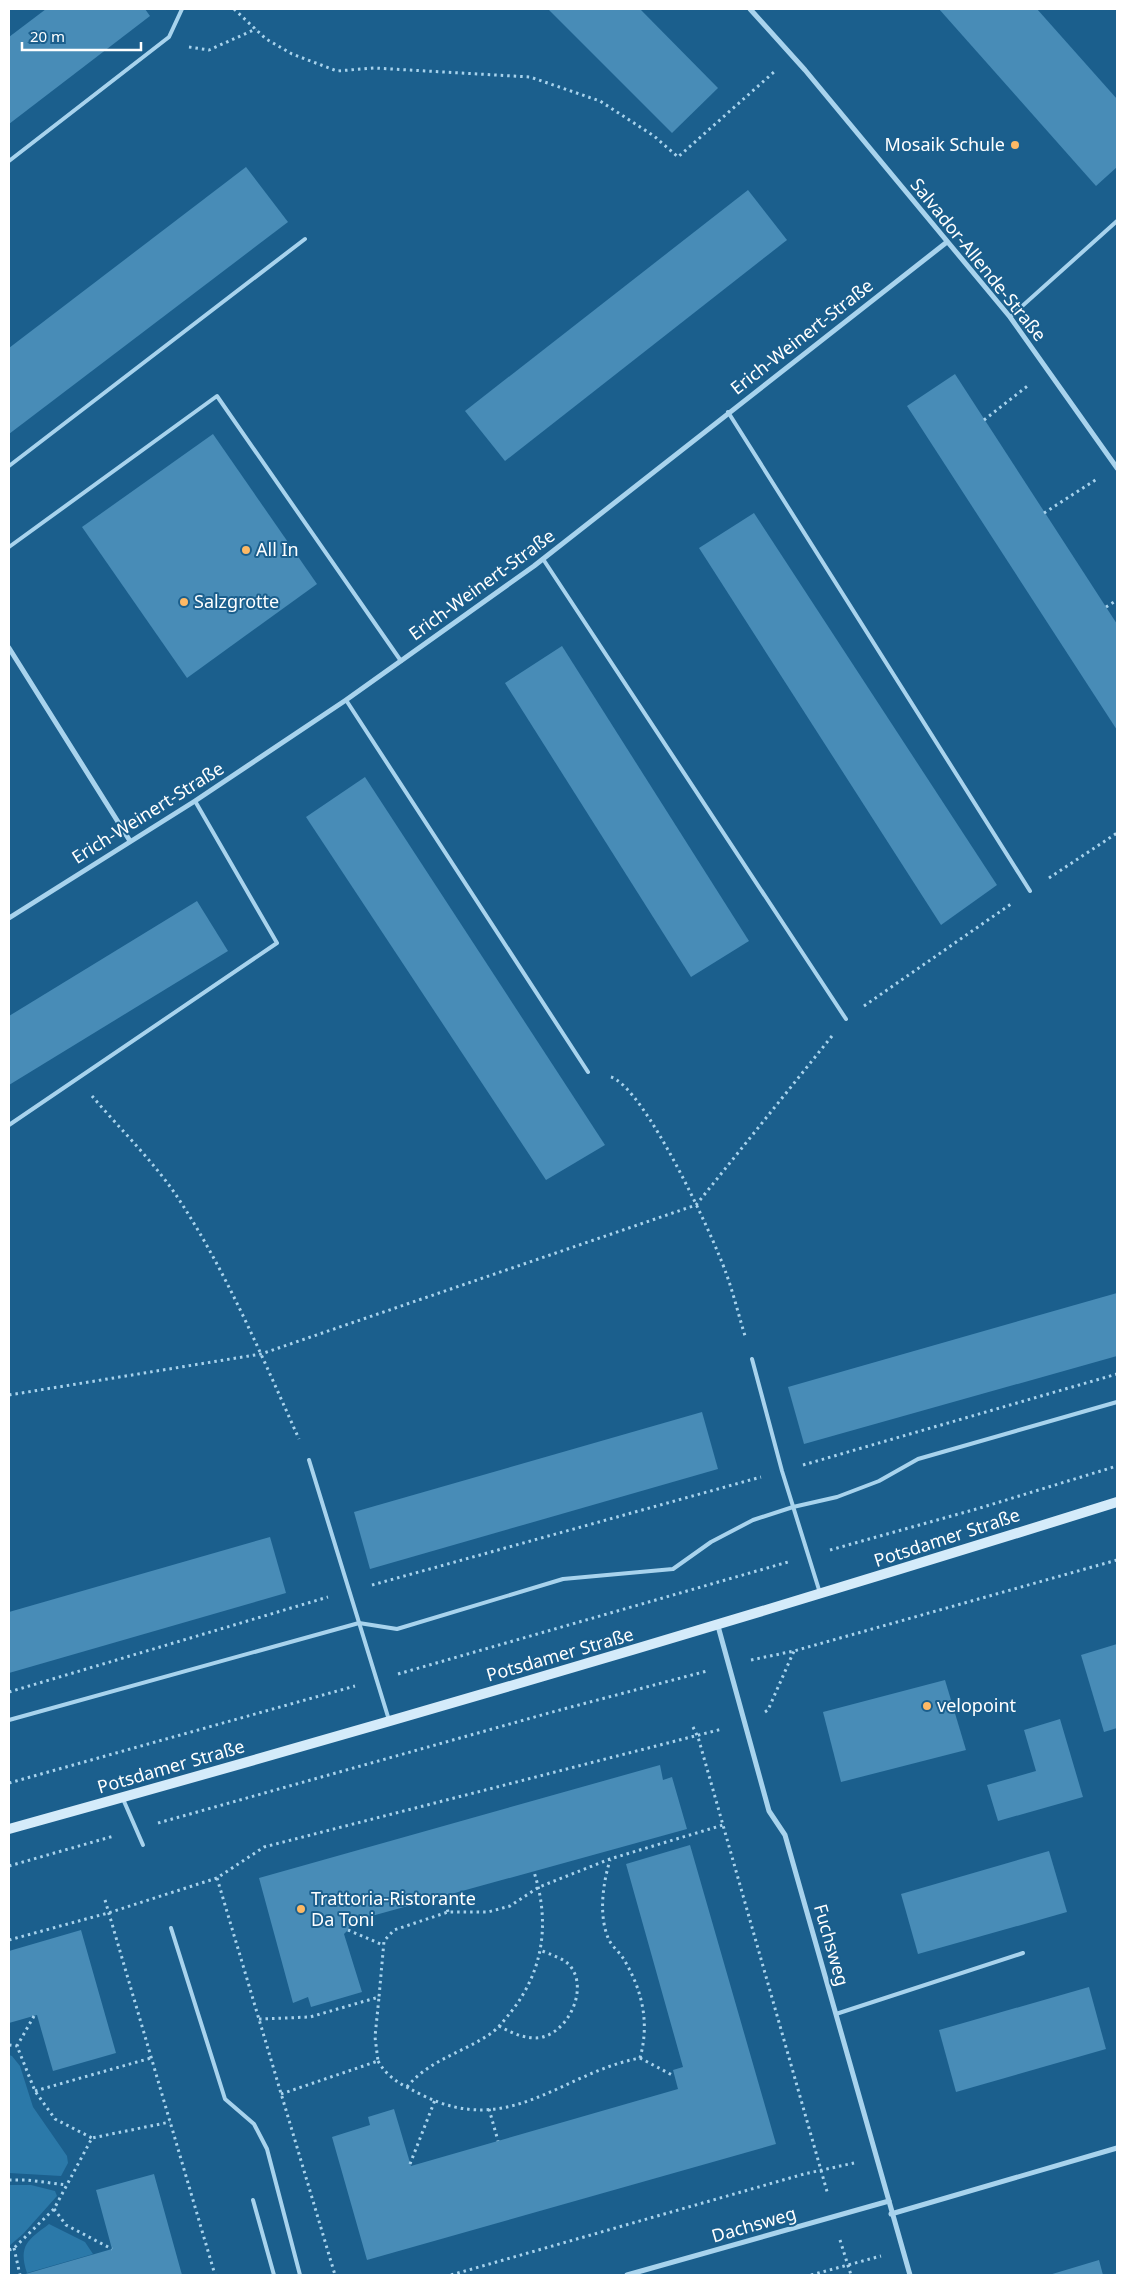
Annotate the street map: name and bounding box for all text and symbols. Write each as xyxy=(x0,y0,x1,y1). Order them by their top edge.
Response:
scale bar xyxy=(22,20,141,52)
text: 20 m xyxy=(30,26,65,46)
place label: Mosaik Schule xyxy=(885,132,1005,156)
marker: Mosaik Schule xyxy=(1009,139,1021,151)
street label: Salvador-Allende-Straße xyxy=(906,173,1052,346)
street label: Erich-Weinert-Straße xyxy=(725,273,878,400)
street label: Erich-Weinert-Straße xyxy=(404,523,559,645)
place label: All In xyxy=(256,537,299,561)
marker: All In xyxy=(240,544,252,556)
place label: Salzgrotte xyxy=(194,589,279,613)
marker: Salzgrotte xyxy=(178,596,190,608)
street label: Erich-Weinert-Straße xyxy=(67,756,228,869)
street label: Potsdamer Straße xyxy=(871,1502,1023,1572)
street label: Potsdamer Straße xyxy=(483,1622,636,1687)
place label: velopoint xyxy=(937,1693,1017,1717)
marker: velopoint xyxy=(921,1700,933,1712)
street label: Potsdamer Straße xyxy=(94,1734,247,1799)
place label: Trattoria-Ristorante Da Toni xyxy=(311,1886,476,1931)
street label: Fuchsweg xyxy=(809,1901,855,1989)
marker: Trattoria-Ristorante Da Toni xyxy=(295,1903,307,1915)
street label: Dachsweg xyxy=(709,2201,799,2248)

